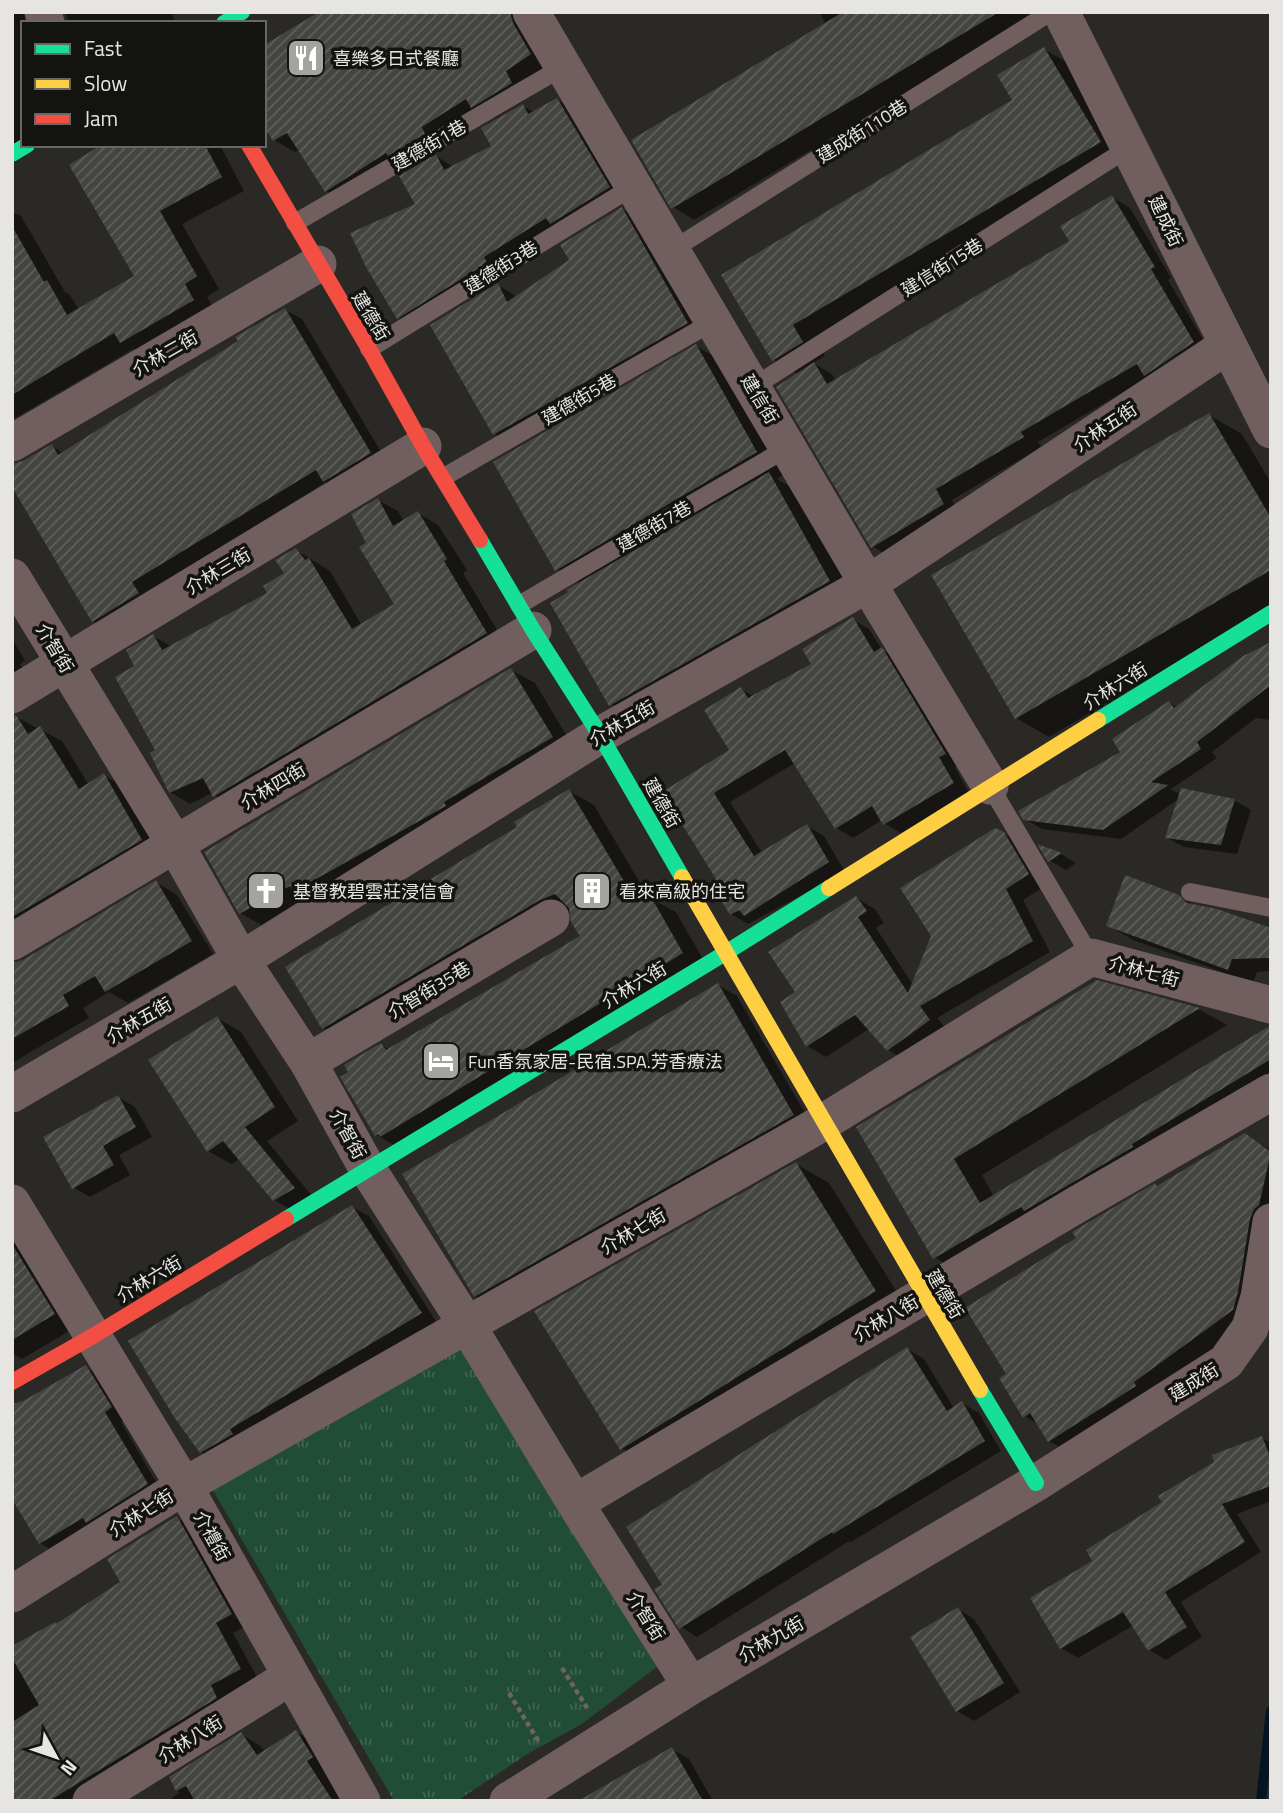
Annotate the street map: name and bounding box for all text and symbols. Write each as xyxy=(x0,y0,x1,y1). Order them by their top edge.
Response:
legend xyxy=(21,21,266,147)
text: Fast xyxy=(84,32,123,64)
restaurant icon: 喜樂多日式餐廳 xyxy=(285,37,327,79)
place label: 喜樂多日式餐廳 xyxy=(333,45,459,72)
text: Slow xyxy=(84,67,127,99)
street label: 建成街110巷 xyxy=(811,92,913,170)
text: Jam xyxy=(84,102,118,134)
street label: 建德街1巷 xyxy=(387,113,471,177)
street label: 建成街 xyxy=(1142,191,1190,251)
street label: 建信街15巷 xyxy=(896,231,988,303)
street label: 建德街3巷 xyxy=(459,234,543,300)
street label: 建德街 xyxy=(346,286,396,346)
street label: 介林二街 xyxy=(127,323,203,383)
street label: 建德街5巷 xyxy=(537,367,621,431)
street label: 建信街 xyxy=(735,369,785,429)
street label: 介林五街 xyxy=(1068,396,1142,458)
street label: 建德街7巷 xyxy=(612,494,696,558)
street label: 介林三街 xyxy=(180,541,256,601)
street label: 介智街 xyxy=(30,618,80,678)
street label: 介林六街 xyxy=(1077,655,1153,717)
street label: 介林五街 xyxy=(584,693,660,753)
street label: 介林四街 xyxy=(235,756,311,816)
street label: 建德街 xyxy=(637,773,687,833)
church icon: 基督教碧雲莊浸信會 xyxy=(245,870,287,912)
building icon: 看來高級的住宅 xyxy=(571,870,613,912)
place label: 基督教碧雲莊浸信會 xyxy=(293,878,455,905)
place label: 看來高級的住宅 xyxy=(619,878,745,905)
street label: 介林七街 xyxy=(1106,949,1182,993)
street label: 介智街35巷 xyxy=(383,955,475,1025)
street label: 介林六街 xyxy=(596,955,672,1015)
street label: 介林五街 xyxy=(101,990,177,1050)
hotel icon: Fun香氛家居-民宿.SPA.芳香療法 xyxy=(420,1040,462,1082)
place label: Fun香氛家居-民宿.SPA.芳香療法 xyxy=(468,1048,723,1075)
street label: 介智街 xyxy=(323,1104,373,1164)
street label: 介林七街 xyxy=(595,1201,671,1261)
street label: 介林六街 xyxy=(111,1249,187,1309)
street label: 建德街 xyxy=(920,1264,970,1324)
street label: 介林八街 xyxy=(848,1288,924,1348)
street label: 建成街 xyxy=(1164,1356,1224,1408)
street label: 介林七街 xyxy=(103,1482,179,1544)
street label: 介禮街 xyxy=(187,1506,237,1566)
street label: 介智街 xyxy=(620,1586,672,1646)
street label: 介林九街 xyxy=(733,1609,809,1669)
street label: 介林八街 xyxy=(152,1708,228,1770)
north arrow xyxy=(21,1722,91,1792)
text: N xyxy=(54,1754,85,1783)

